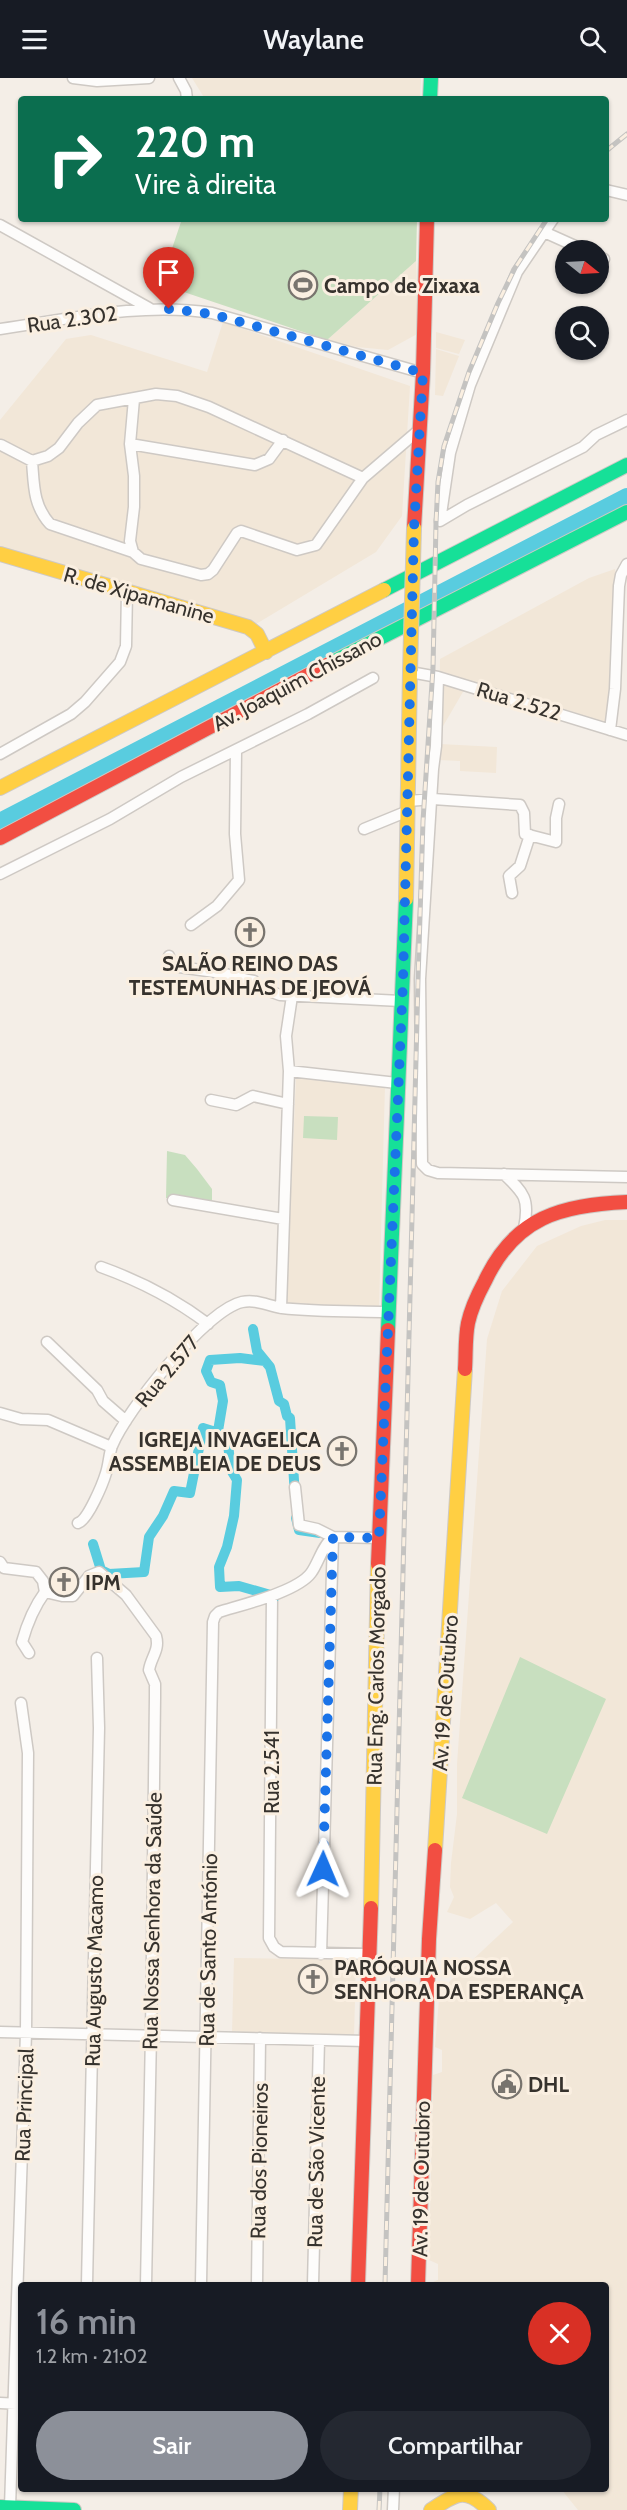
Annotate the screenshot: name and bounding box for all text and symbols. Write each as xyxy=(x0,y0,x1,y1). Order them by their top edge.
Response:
icon: menu xyxy=(18,23,51,56)
text: Waylane xyxy=(263,23,364,56)
icon: search xyxy=(576,23,609,56)
text: 220 m xyxy=(135,116,255,168)
icon: right xyxy=(36,120,114,198)
text: Vire à direita xyxy=(135,168,276,201)
north arrow xyxy=(555,240,609,294)
map controls xyxy=(555,240,609,360)
pin xyxy=(143,247,194,309)
icon: arrive xyxy=(152,256,185,289)
sports icon: Campo de Zixaxa xyxy=(287,269,319,301)
place label: Campo de Zixaxa xyxy=(324,273,480,298)
street label: Rua 2.302 xyxy=(25,300,119,338)
button: search xyxy=(555,306,609,360)
street label: R. de Xipamanine xyxy=(61,562,217,628)
street label: Av. Joaquim Chissano xyxy=(208,626,386,736)
street label: Rua 2.522 xyxy=(474,676,564,726)
church icon: SALÃO REINO DAS TESTEMUNHAS DE JEOVÁ xyxy=(234,916,266,948)
place label: SALÃO REINO DAS TESTEMUNHAS DE JEOVÁ xyxy=(129,951,372,1000)
street label: Rua 2.577 xyxy=(130,1330,205,1412)
place label: IGREJA INVAGELICA ASSEMBLEIA DE DEUS xyxy=(109,1427,322,1476)
church icon: IGREJA INVAGELICA ASSEMBLEIA DE DEUS xyxy=(326,1435,358,1467)
church icon: IPM xyxy=(48,1566,80,1598)
street label: Rua Eng. Carlos Morgado xyxy=(362,1566,390,1786)
place label: IPM xyxy=(85,1570,121,1595)
street label: Av. 19 de Outubro xyxy=(427,1614,463,1772)
street label: Rua 2.541 xyxy=(259,1730,284,1814)
street label: Rua Nossa Senhora da Saúde xyxy=(137,1792,167,2050)
position arrow xyxy=(291,1837,355,1901)
street label: Rua de Santo António xyxy=(194,1853,222,2047)
street label: Rua Augusto Macamo xyxy=(80,1875,108,2067)
place label: PARÓQUIA NOSSA SENHORA DA ESPERANÇA xyxy=(334,1955,584,2004)
church icon: PARÓQUIA NOSSA SENHORA DA ESPERANÇA xyxy=(297,1963,329,1995)
street label: Rua Principal xyxy=(10,2048,38,2162)
public building icon: DHL xyxy=(491,2068,523,2100)
place label: DHL xyxy=(528,2072,569,2097)
street label: Rua de São Vicente xyxy=(302,2076,330,2248)
street label: Rua dos Pioneiros xyxy=(245,2082,273,2239)
street label: Av. 19 de Outubro xyxy=(407,2101,435,2257)
text: 16 min xyxy=(36,2299,137,2343)
button: close xyxy=(528,2302,591,2365)
text: 1.2 km · 21:02 xyxy=(36,2344,148,2368)
button: Sair xyxy=(36,2411,308,2480)
button: Compartilhar xyxy=(320,2411,591,2480)

